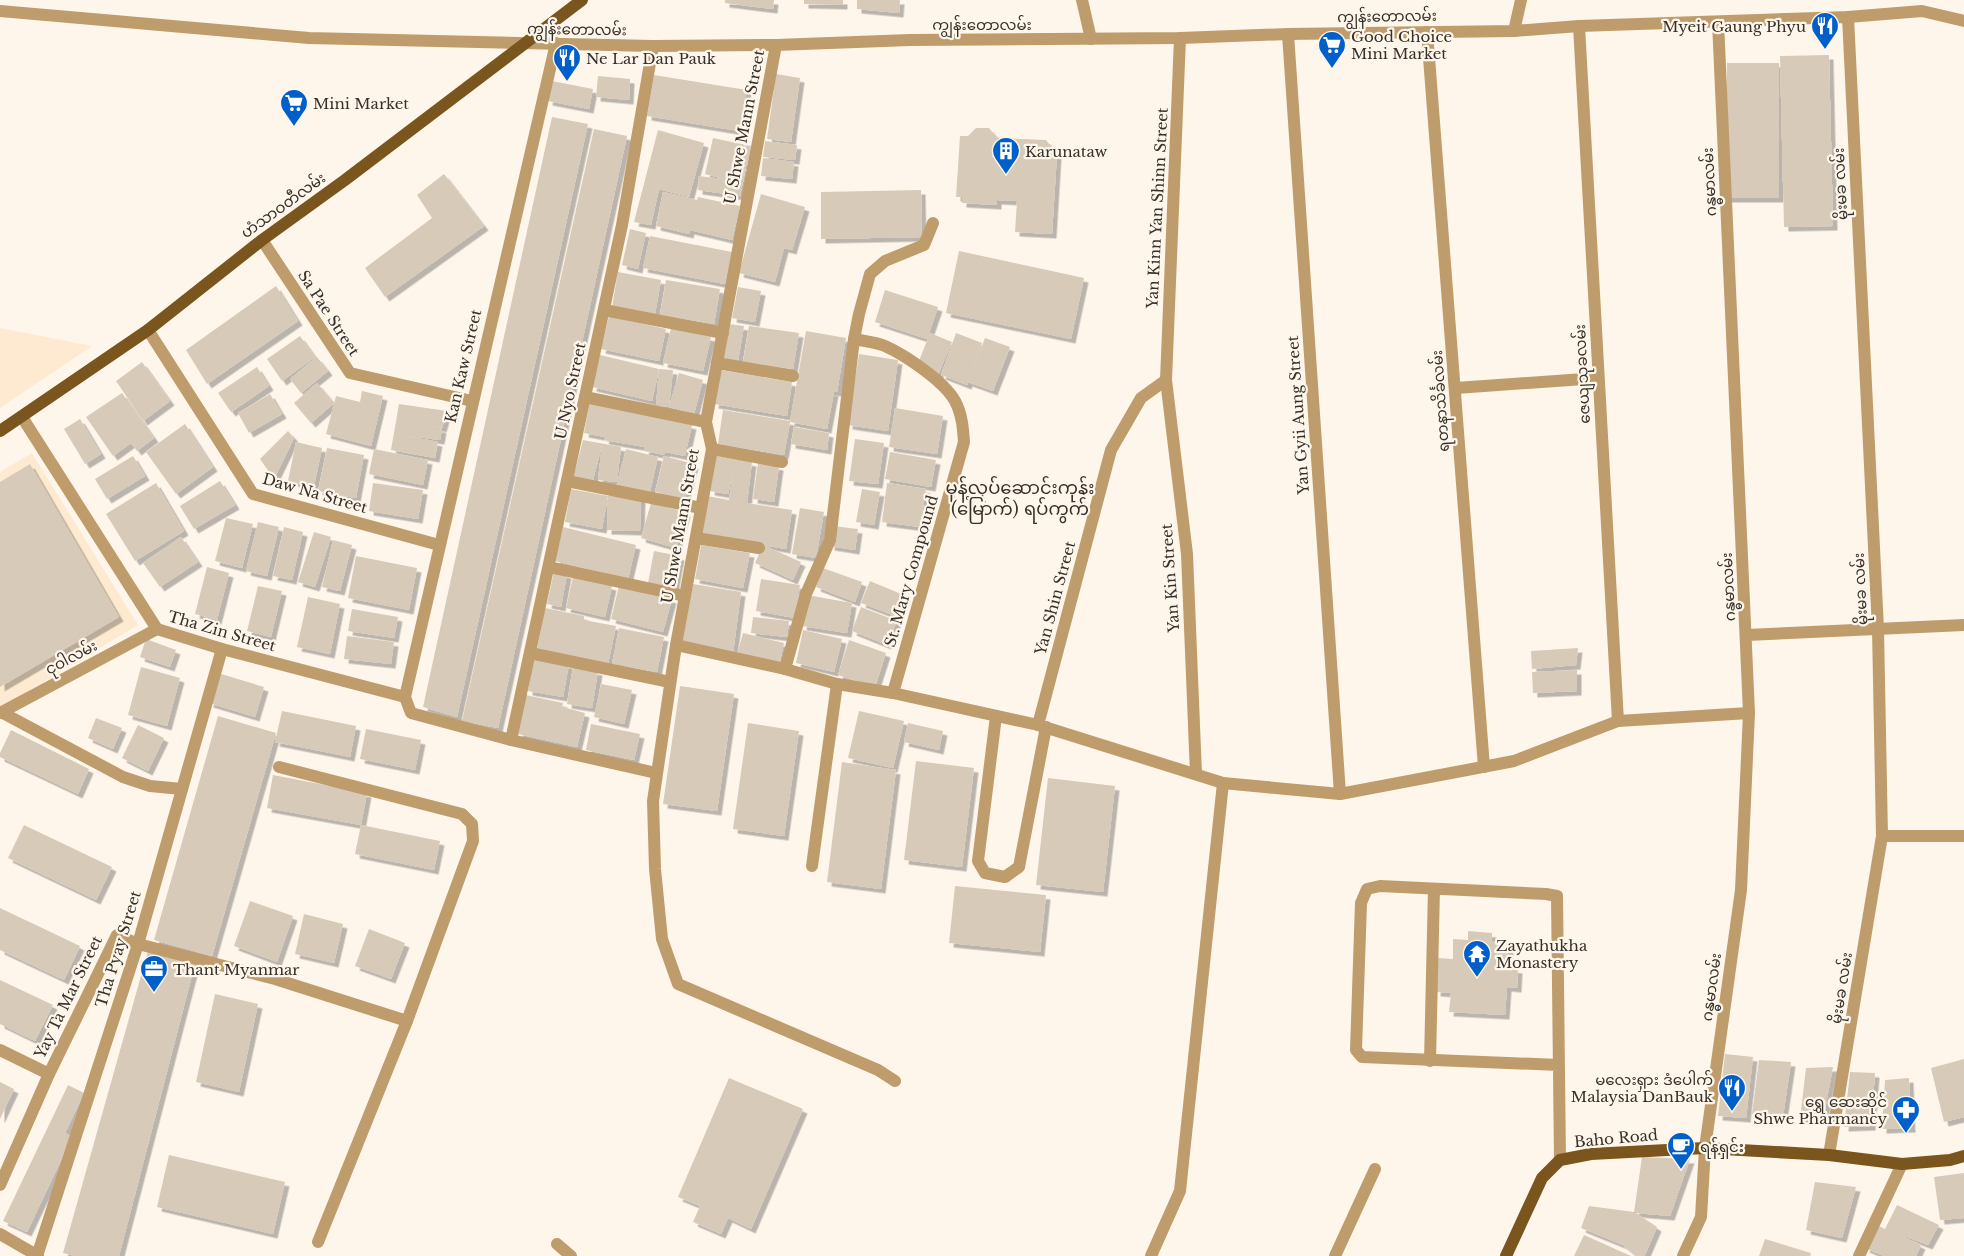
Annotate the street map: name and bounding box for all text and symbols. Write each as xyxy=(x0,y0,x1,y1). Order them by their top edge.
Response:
street label: ကျွန်းတောလမ်း xyxy=(1337,6,1437,30)
restaurant icon: Myeit Gaung Phyu xyxy=(1810,11,1840,50)
street label: ကျွန်းတောလမ်း xyxy=(932,15,1032,38)
place label: Myeit Gaung Phyu xyxy=(1662,17,1806,36)
street label: ကျွန်းတောလမ်း xyxy=(527,19,627,43)
place label: Good Choice Mini Market xyxy=(1351,27,1452,63)
supermarket icon: Good Choice Mini Market xyxy=(1317,30,1347,69)
restaurant icon: Ne Lar Dan Pauk xyxy=(552,43,582,82)
street label: U Shwe Mann Street xyxy=(720,48,768,206)
place label: Ne Lar Dan Pauk xyxy=(586,49,717,68)
supermarket icon: Mini Market xyxy=(279,88,309,127)
place label: Mini Market xyxy=(313,94,409,113)
street label: Yan Kinn Yan Shinn Street xyxy=(1142,107,1172,310)
building icon: Karunataw xyxy=(991,136,1021,175)
place label: Karunataw xyxy=(1025,142,1108,161)
street label: ဂန္ဓမာလမ်း xyxy=(1698,147,1724,217)
street label: မိုးမခ လမ်း xyxy=(1829,147,1854,221)
street label: ဟံသာဝတီလမ်း xyxy=(237,168,329,242)
street label: Sa Pae Street xyxy=(294,266,364,360)
street label: Kan Kaw Street xyxy=(441,307,485,425)
street label: ဇေယျသုခလမ်း xyxy=(1570,324,1597,424)
street label: Yan Gyii Aung Street xyxy=(1283,335,1313,496)
street label: U Nyo Street xyxy=(550,340,590,441)
street label: ရတနာသိင်္ခလမ်း xyxy=(1427,349,1456,452)
street label: U Shwe Mann Street xyxy=(657,447,703,605)
street label: Daw Na Street xyxy=(260,469,370,517)
district label: မုန့်လုပ်ဆောင်းကုန်း (မြောက်) ရပ်ကွက် xyxy=(945,475,1095,524)
street label: St. Mary Compound xyxy=(880,493,942,649)
street label: Yan Kin Street xyxy=(1157,523,1183,634)
street label: Yan Shin Street xyxy=(1030,539,1079,658)
street label: ဂန္ဓမာလမ်း xyxy=(1717,552,1743,622)
street label: မိုးမခ လမ်း xyxy=(1849,552,1874,626)
street label: Tha Zin Street xyxy=(166,607,278,656)
street label: ငုဝါလမ်း xyxy=(42,635,102,681)
street label: Tha Pyay Street xyxy=(91,888,145,1010)
street label: Yay Ta Mar Street xyxy=(30,932,106,1062)
place label: Zayathukha Monastery xyxy=(1496,936,1588,972)
temple icon: Zayathukha Monastery xyxy=(1462,939,1492,978)
street label: မိုးမခ လမ်း xyxy=(1826,951,1859,1026)
street label: ဂန္ဓမာလမ်း xyxy=(1697,952,1729,1023)
office icon: Thant Myanmar xyxy=(139,954,169,993)
place label: Thant Myanmar xyxy=(173,960,300,979)
place label: မလေးရှား ဒံပေါက် Malaysia DanBauk xyxy=(1571,1070,1714,1106)
restaurant icon: မလေးရှား ဒံပေါက် Malaysia DanBauk xyxy=(1717,1073,1747,1112)
place label: ရွှေ ဆေးဆိုင် Shwe Pharmancy xyxy=(1753,1092,1887,1128)
pharmacy icon: ရွှေ ဆေးဆိုင် Shwe Pharmancy xyxy=(1891,1095,1921,1134)
street label: Baho Road xyxy=(1573,1125,1659,1151)
cafe icon: ရန်ရှင်း xyxy=(1666,1131,1696,1170)
place label: ရန်ရှင်း xyxy=(1700,1137,1744,1159)

